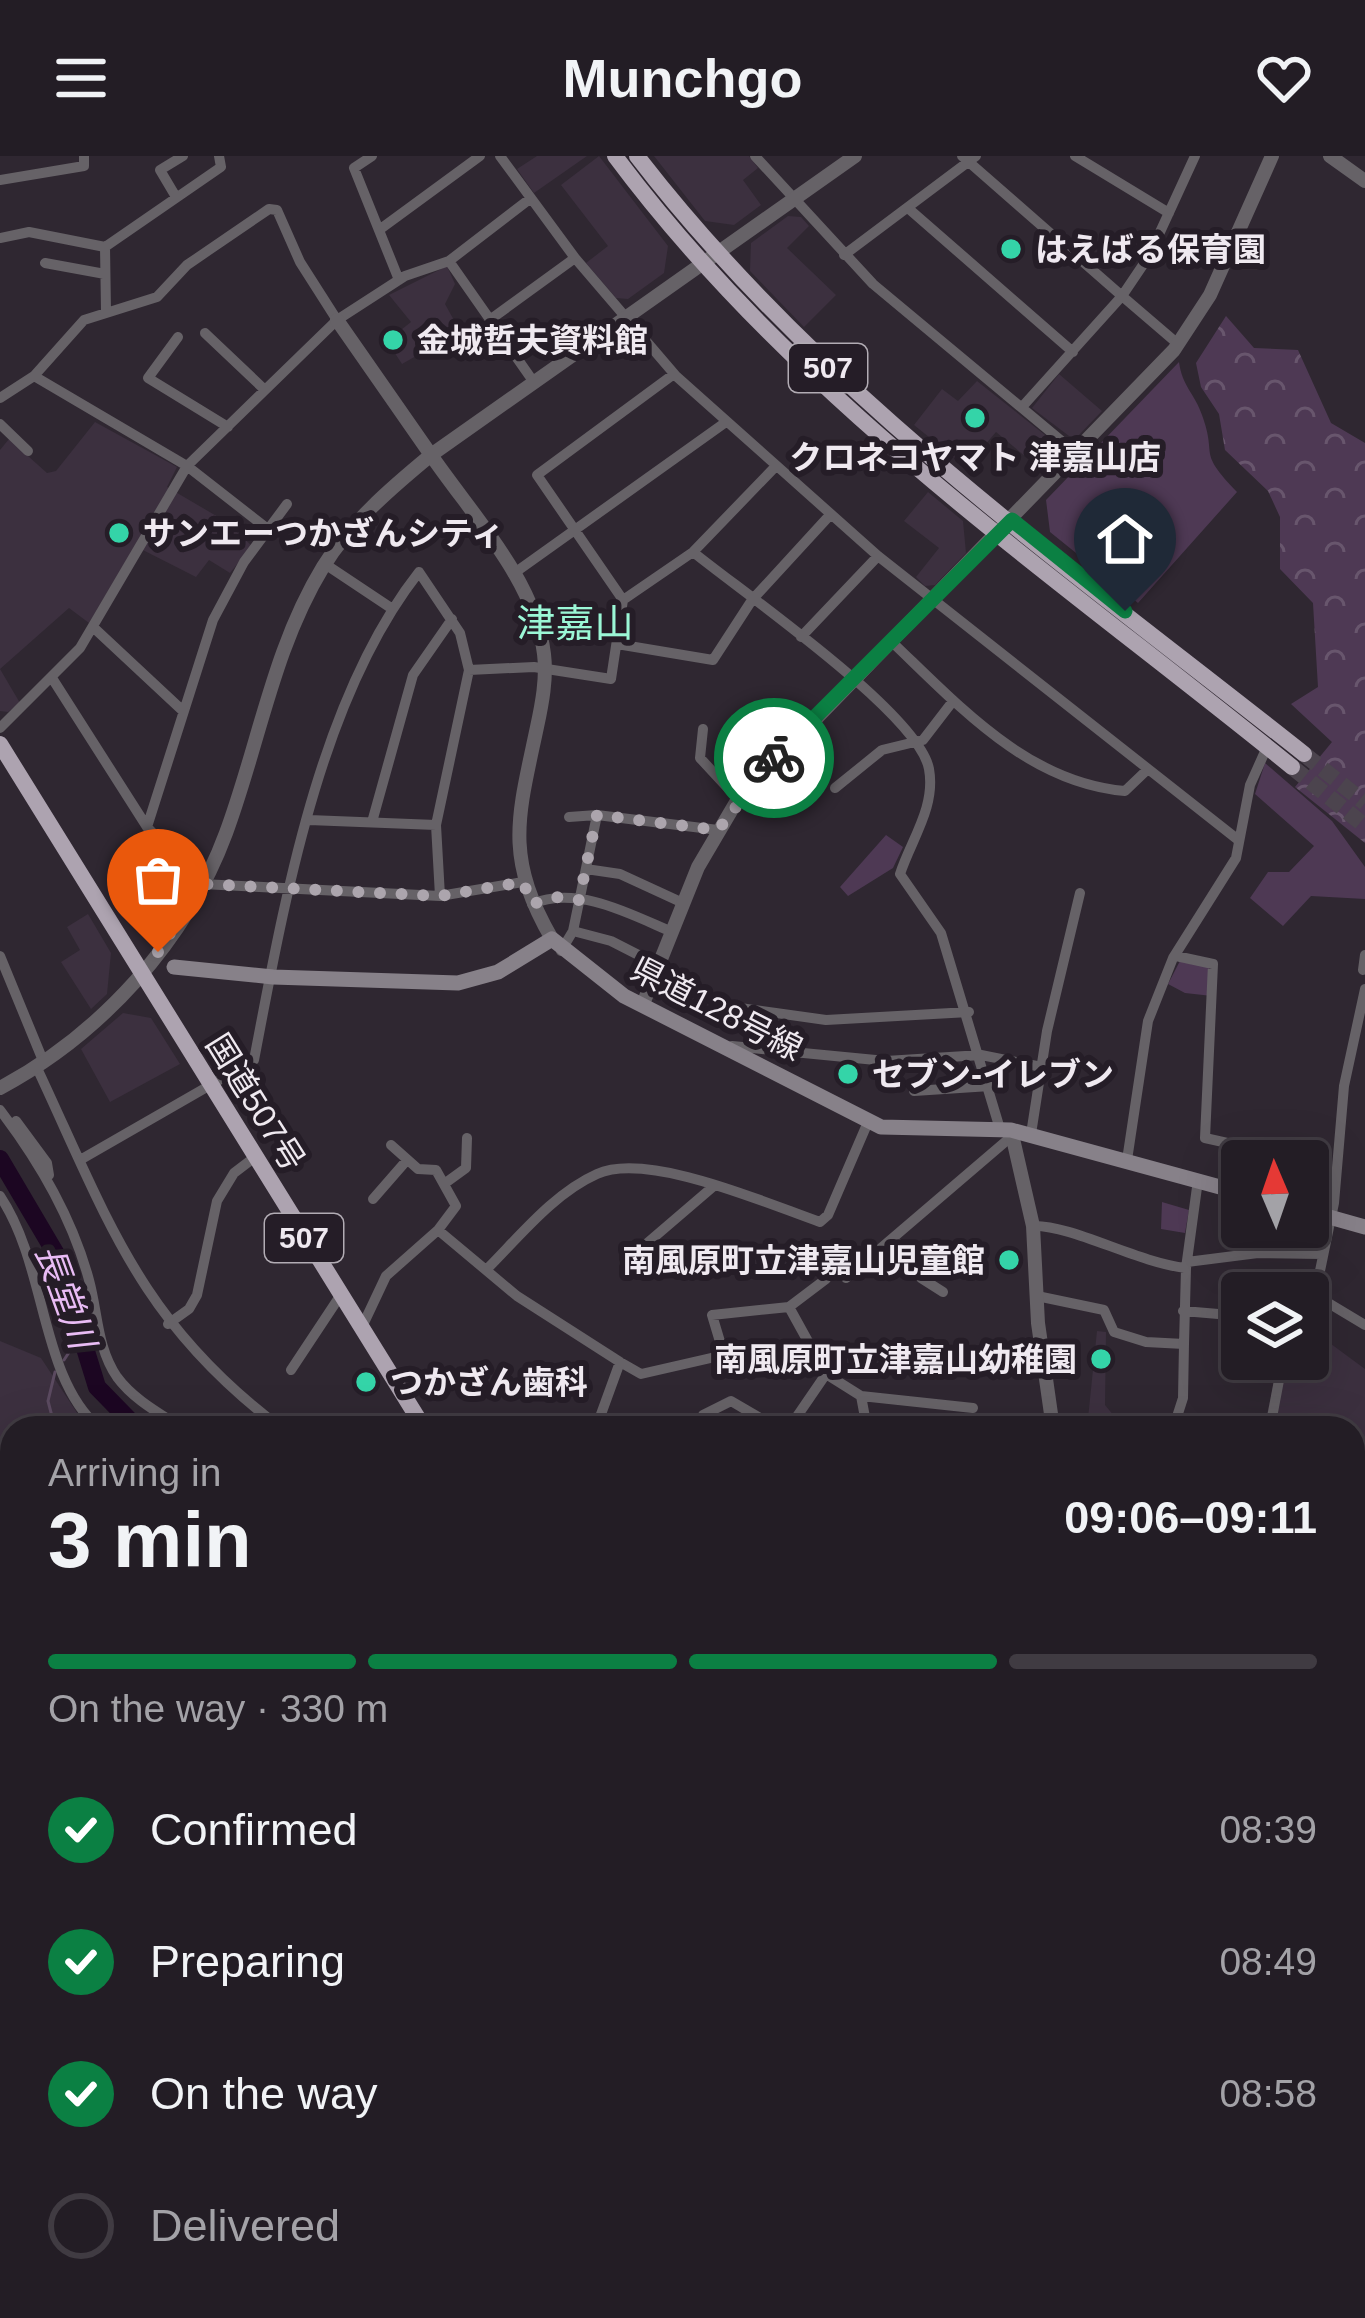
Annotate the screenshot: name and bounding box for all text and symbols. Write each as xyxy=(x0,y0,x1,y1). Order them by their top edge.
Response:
icon: menu xyxy=(48,45,114,111)
icon: heart xyxy=(1251,45,1317,111)
text: Munchgo xyxy=(563,48,802,108)
place label: はえばる保育園 xyxy=(1035,231,1266,268)
marker: はえばる保育園 xyxy=(998,236,1024,262)
place label: 金城哲夫資料館 xyxy=(417,322,648,359)
marker: 金城哲夫資料館 xyxy=(380,327,406,353)
road number: 507 xyxy=(789,344,867,392)
marker: クロネコヤマト 津嘉山店 xyxy=(962,405,988,431)
place label: クロネコヤマト 津嘉山店 xyxy=(789,439,1161,476)
pin xyxy=(1074,488,1176,611)
icon: home xyxy=(1092,506,1158,572)
place label: サンエーつかざんシティ xyxy=(143,515,504,552)
marker: サンエーつかざんシティ xyxy=(106,520,132,546)
district label: 津嘉山 xyxy=(516,602,634,645)
courier xyxy=(714,698,834,818)
icon: bike xyxy=(741,725,807,791)
pin xyxy=(107,829,209,952)
icon: bag xyxy=(125,847,191,913)
street label: 県道128号線 xyxy=(625,949,809,1067)
street label: 国道507号 xyxy=(199,1027,312,1177)
place label: セブン-イレブン xyxy=(872,1056,1114,1093)
marker: セブン-イレブン xyxy=(835,1061,861,1087)
north arrow xyxy=(1221,1140,1329,1248)
map controls xyxy=(1221,1140,1329,1380)
road number: 507 xyxy=(265,1214,343,1262)
water label: 長堂川 xyxy=(28,1238,105,1358)
place label: 南風原町立津嘉山児童館 xyxy=(622,1242,985,1279)
marker: 南風原町立津嘉山児童館 xyxy=(996,1247,1022,1273)
button: layers xyxy=(1221,1272,1329,1380)
place label: 南風原町立津嘉山幼稚園 xyxy=(714,1341,1077,1378)
marker: 南風原町立津嘉山幼稚園 xyxy=(1088,1346,1114,1372)
place label: つかざん歯科 xyxy=(390,1364,588,1401)
marker: つかざん歯科 xyxy=(353,1369,379,1395)
text: Arriving in xyxy=(48,1451,221,1494)
text: 09:06–09:11 xyxy=(1064,1492,1317,1543)
text: 3 min xyxy=(48,1496,252,1584)
text: On the way · 330 m xyxy=(48,1687,388,1730)
icon: check xyxy=(48,1797,114,1863)
text: Confirmed xyxy=(150,1804,358,1855)
text: 08:39 xyxy=(1219,1808,1317,1851)
icon: check xyxy=(48,1929,114,1995)
text: Preparing xyxy=(150,1936,345,1987)
text: 08:49 xyxy=(1219,1940,1317,1983)
icon: check xyxy=(48,2061,114,2127)
text: On the way xyxy=(150,2068,378,2119)
text: 08:58 xyxy=(1219,2072,1317,2115)
text: Delivered xyxy=(150,2200,340,2251)

